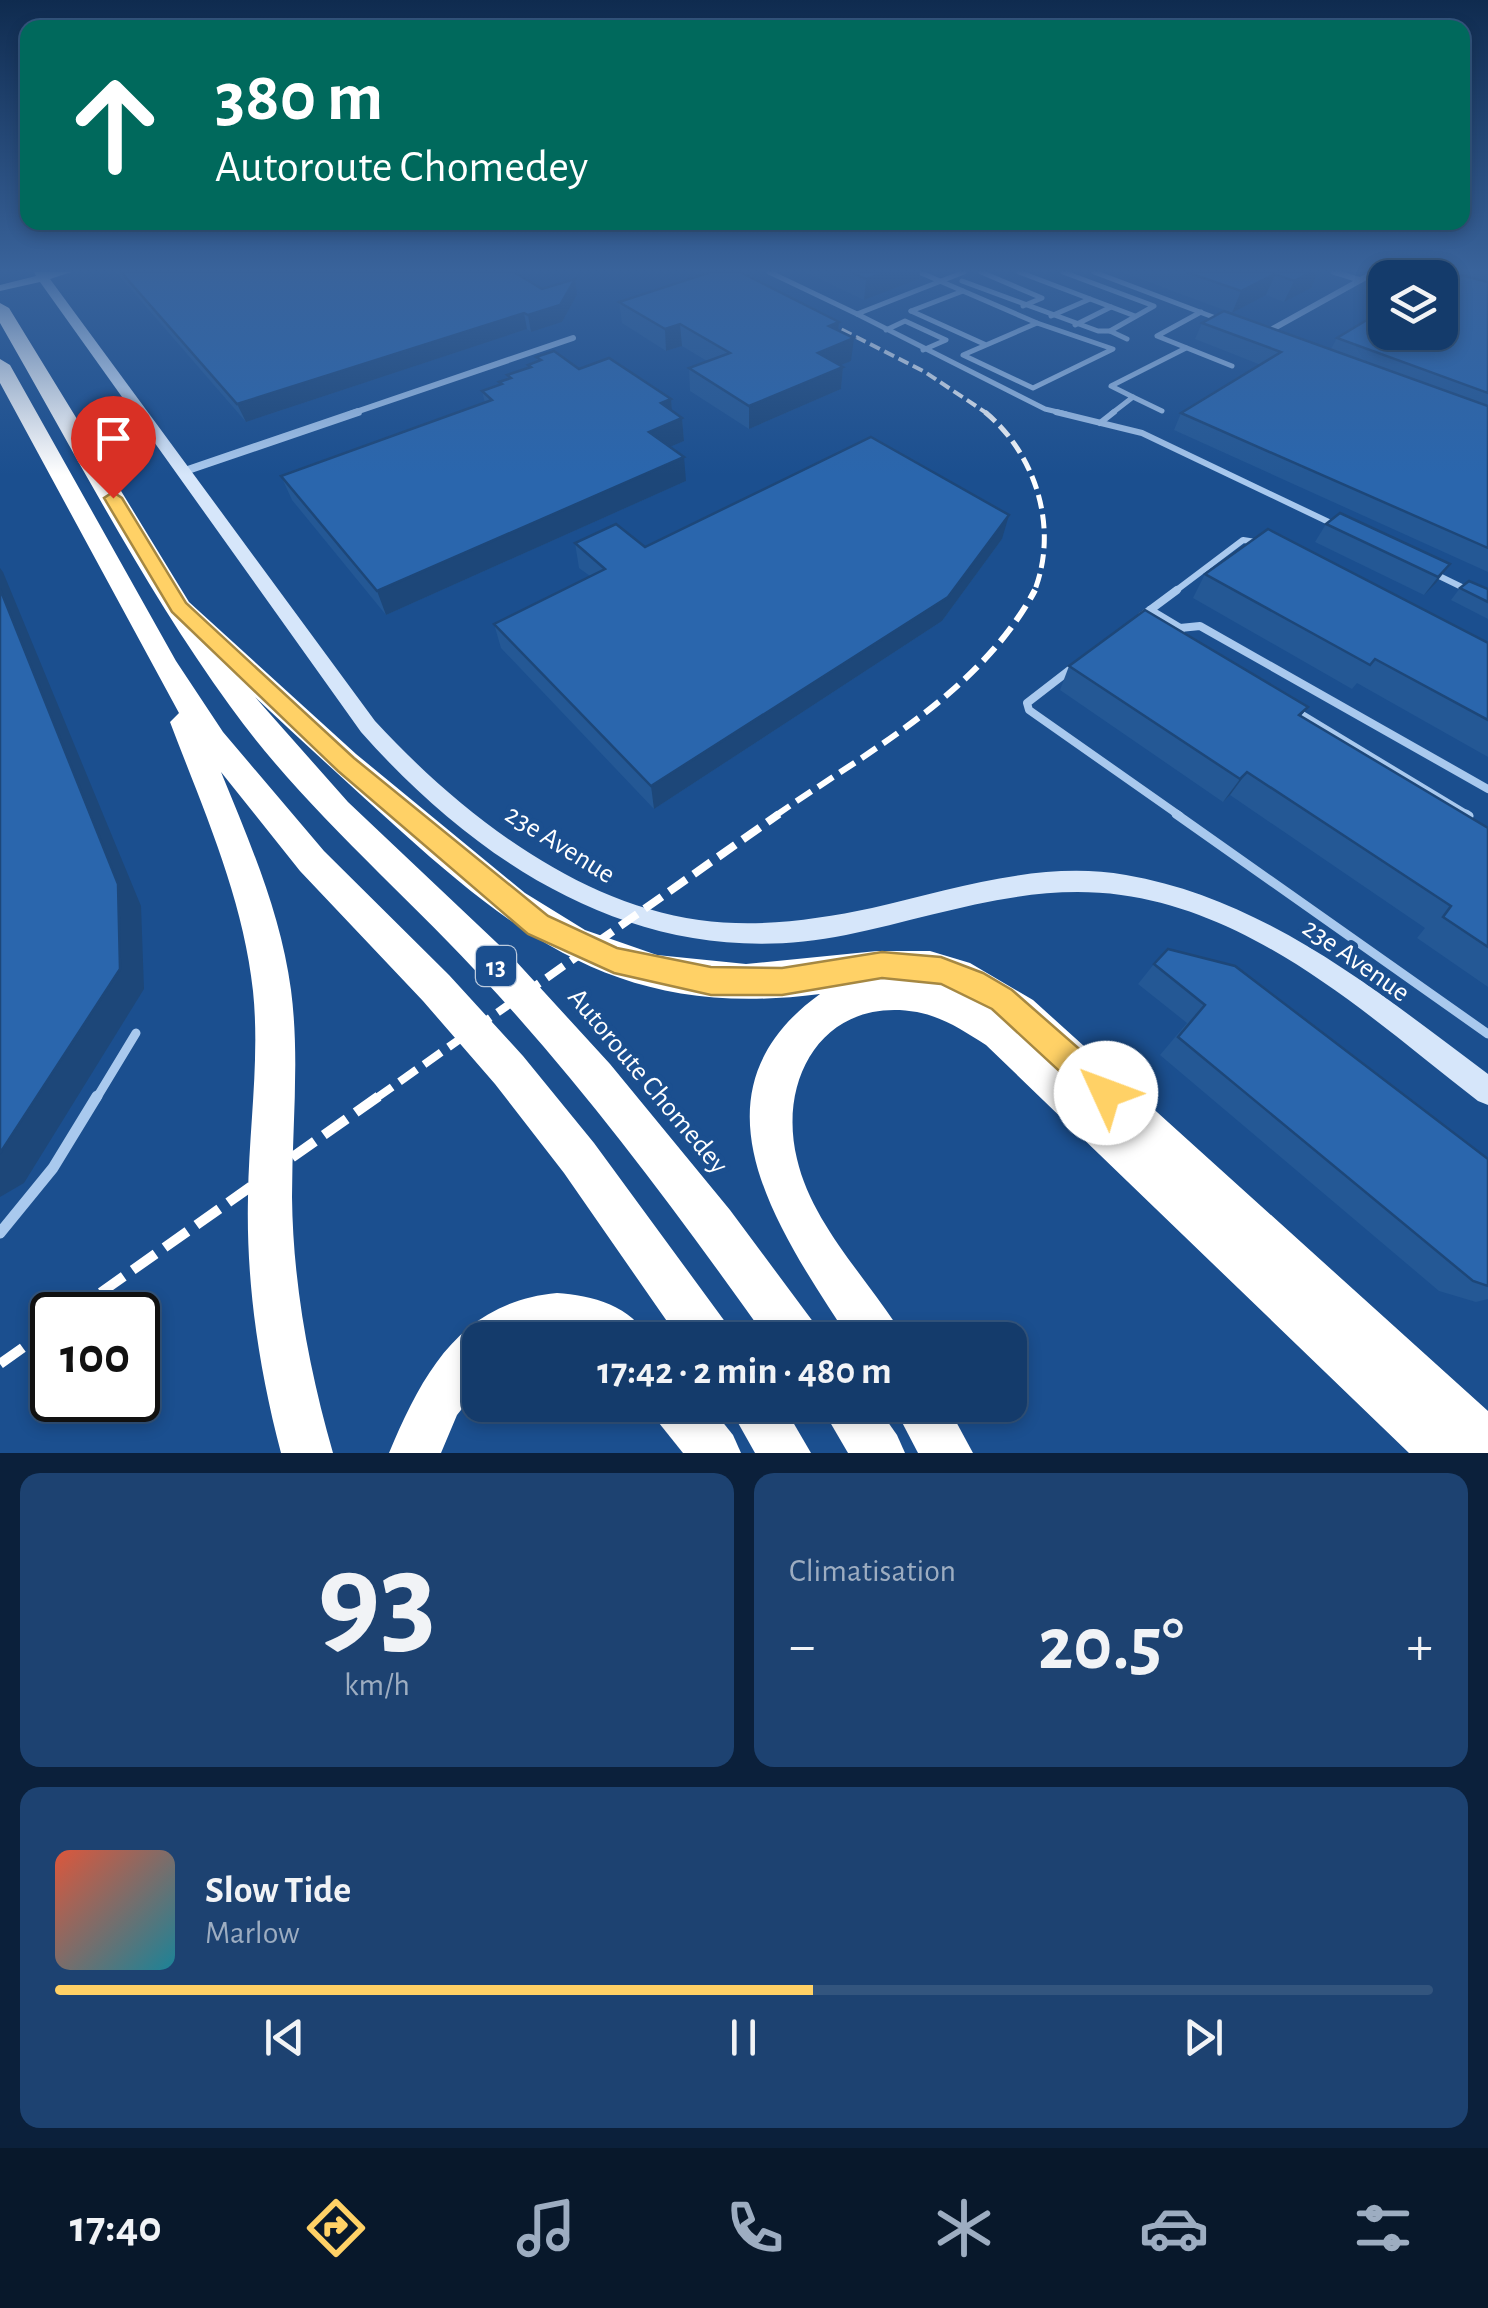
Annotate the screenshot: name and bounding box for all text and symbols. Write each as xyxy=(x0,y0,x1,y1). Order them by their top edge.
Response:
icon: ahead xyxy=(50,60,180,190)
text: 380 m xyxy=(215,63,383,133)
text: Autoroute Chomedey xyxy=(215,145,588,190)
map controls xyxy=(1368,260,1458,350)
button: layers xyxy=(1368,260,1458,350)
pin xyxy=(71,396,156,499)
icon: arrive xyxy=(86,411,141,466)
street label: 23e Avenue xyxy=(500,800,620,889)
street label: 23e Avenue xyxy=(1297,914,1414,1008)
road number: 13 xyxy=(476,946,516,986)
street label: Autoroute Chomedey xyxy=(562,983,733,1179)
position arrow xyxy=(1054,1041,1158,1145)
speed limit sign: 100 xyxy=(30,1292,160,1422)
text: 17:42 · 2 min · 480 m xyxy=(597,1353,892,1391)
text: 93 xyxy=(318,1536,436,1666)
text: Climatisation xyxy=(789,1555,956,1587)
text: 20.5° xyxy=(1038,1608,1184,1683)
text: − xyxy=(789,1619,815,1674)
text: + xyxy=(1407,1619,1433,1674)
text: km/h xyxy=(344,1669,410,1701)
text: Slow Tide xyxy=(205,1872,351,1910)
text: Marlow xyxy=(205,1917,300,1949)
icon: previous xyxy=(257,2010,312,2065)
icon: pause xyxy=(716,2010,771,2065)
icon: next xyxy=(1176,2010,1231,2065)
icon: directions xyxy=(301,2193,371,2263)
icon: music xyxy=(511,2193,581,2263)
icon: phone xyxy=(720,2193,790,2263)
icon: climate xyxy=(929,2193,999,2263)
icon: car xyxy=(1139,2193,1209,2263)
icon: filters xyxy=(1348,2193,1418,2263)
text: 17:40 xyxy=(70,2205,162,2250)

